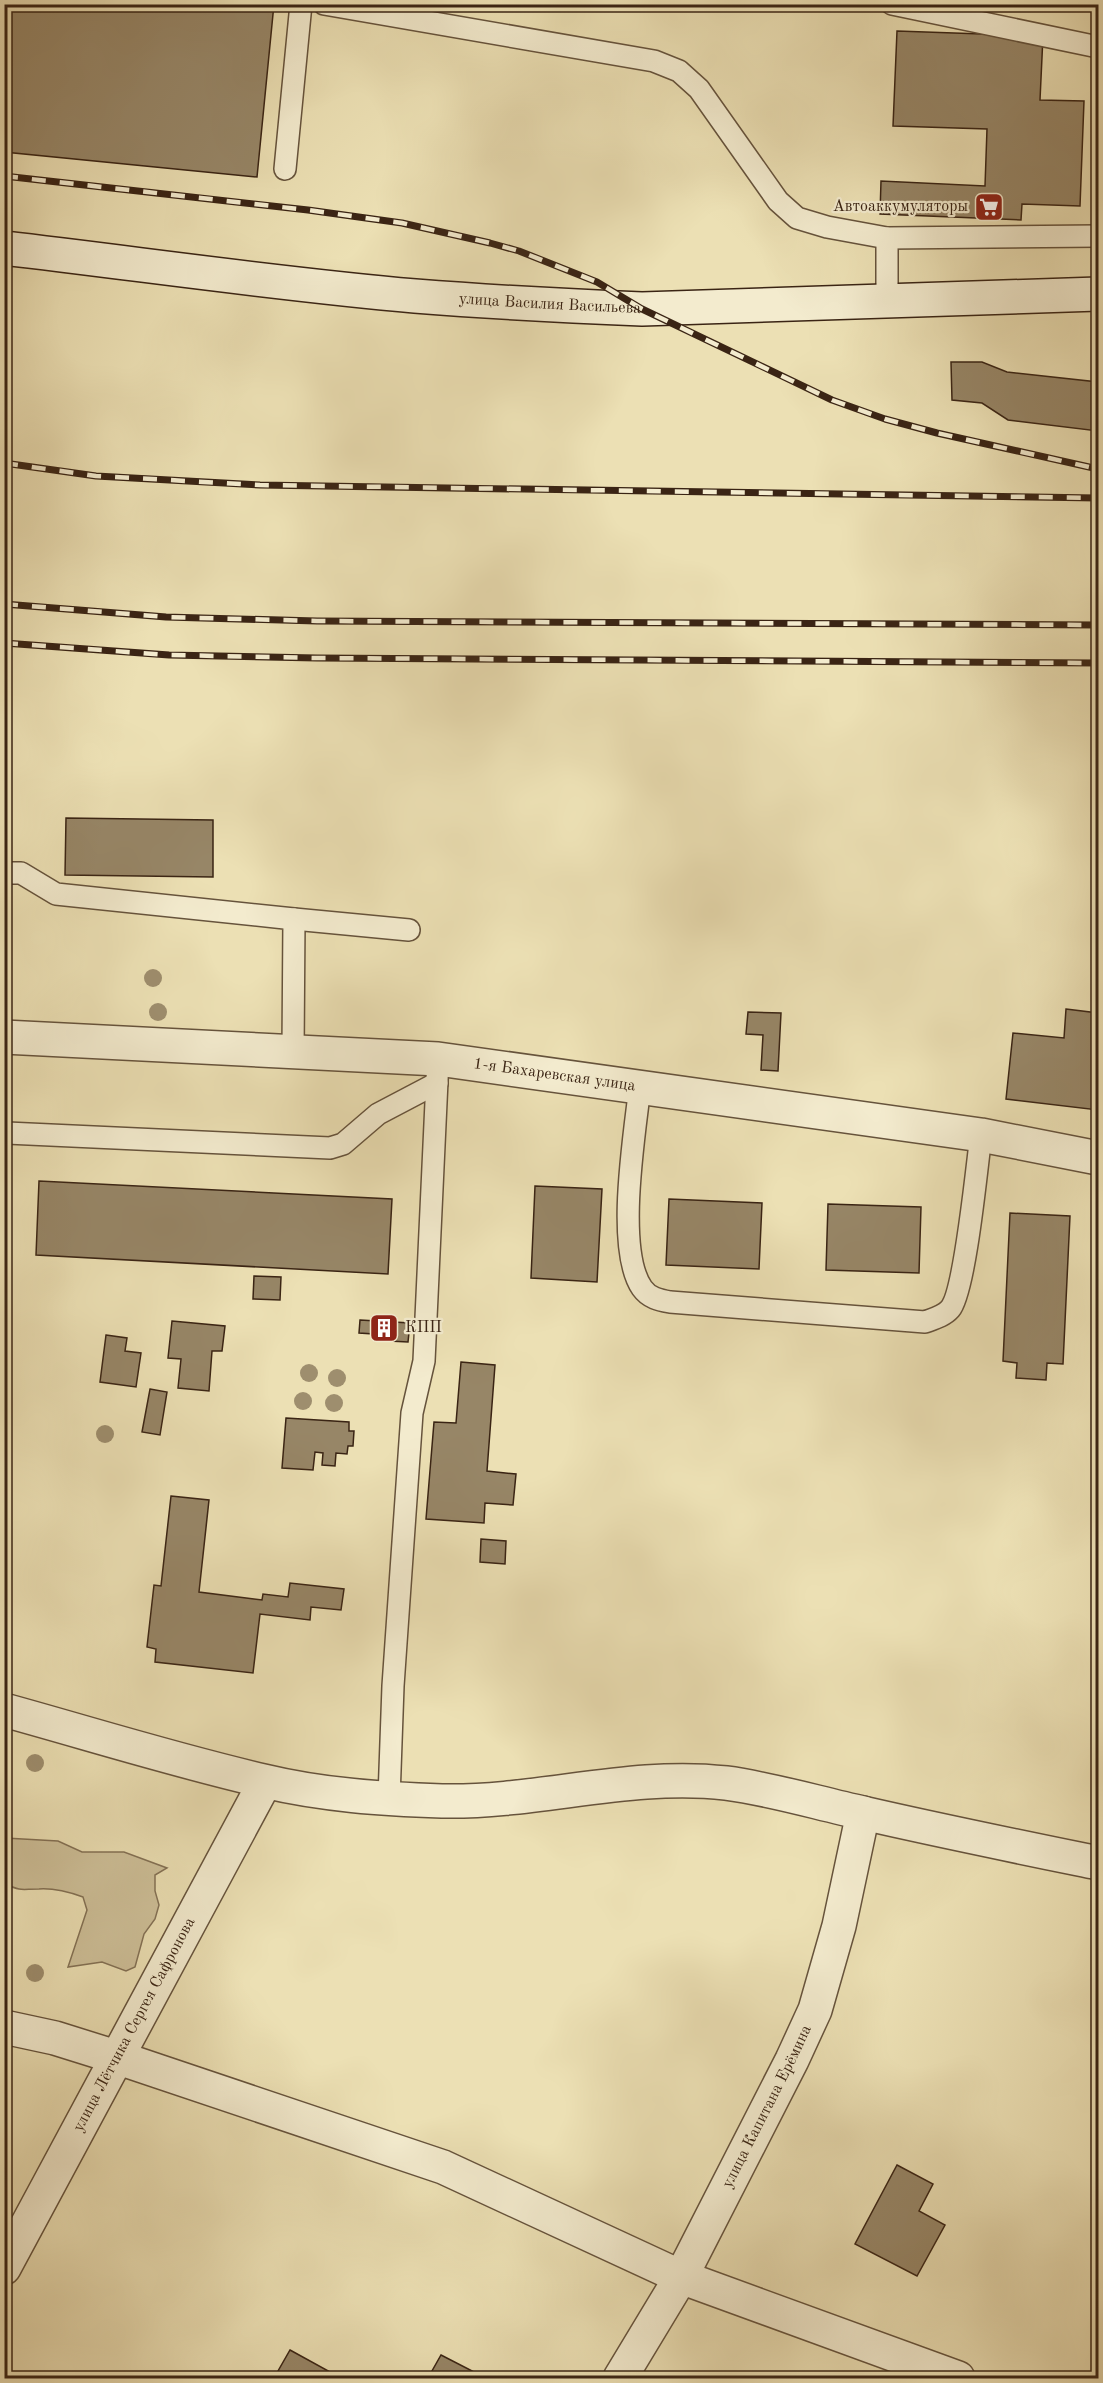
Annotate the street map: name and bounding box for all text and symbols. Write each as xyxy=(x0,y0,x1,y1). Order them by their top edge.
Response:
supermarket icon: Автоаккумуляторы xyxy=(973,191,1005,223)
place label: Автоаккумуляторы xyxy=(833,199,968,215)
street label: улица Василия Васильева xyxy=(458,291,642,317)
street label: 1-я Бахаревская улица xyxy=(472,1056,637,1095)
building icon: КПП xyxy=(368,1312,400,1344)
place label: КПП xyxy=(405,1320,442,1336)
street label: улица Лётчика Сергея Сафронова xyxy=(71,1915,199,2135)
street label: улица Капитана Ерёмина xyxy=(720,2023,815,2191)

